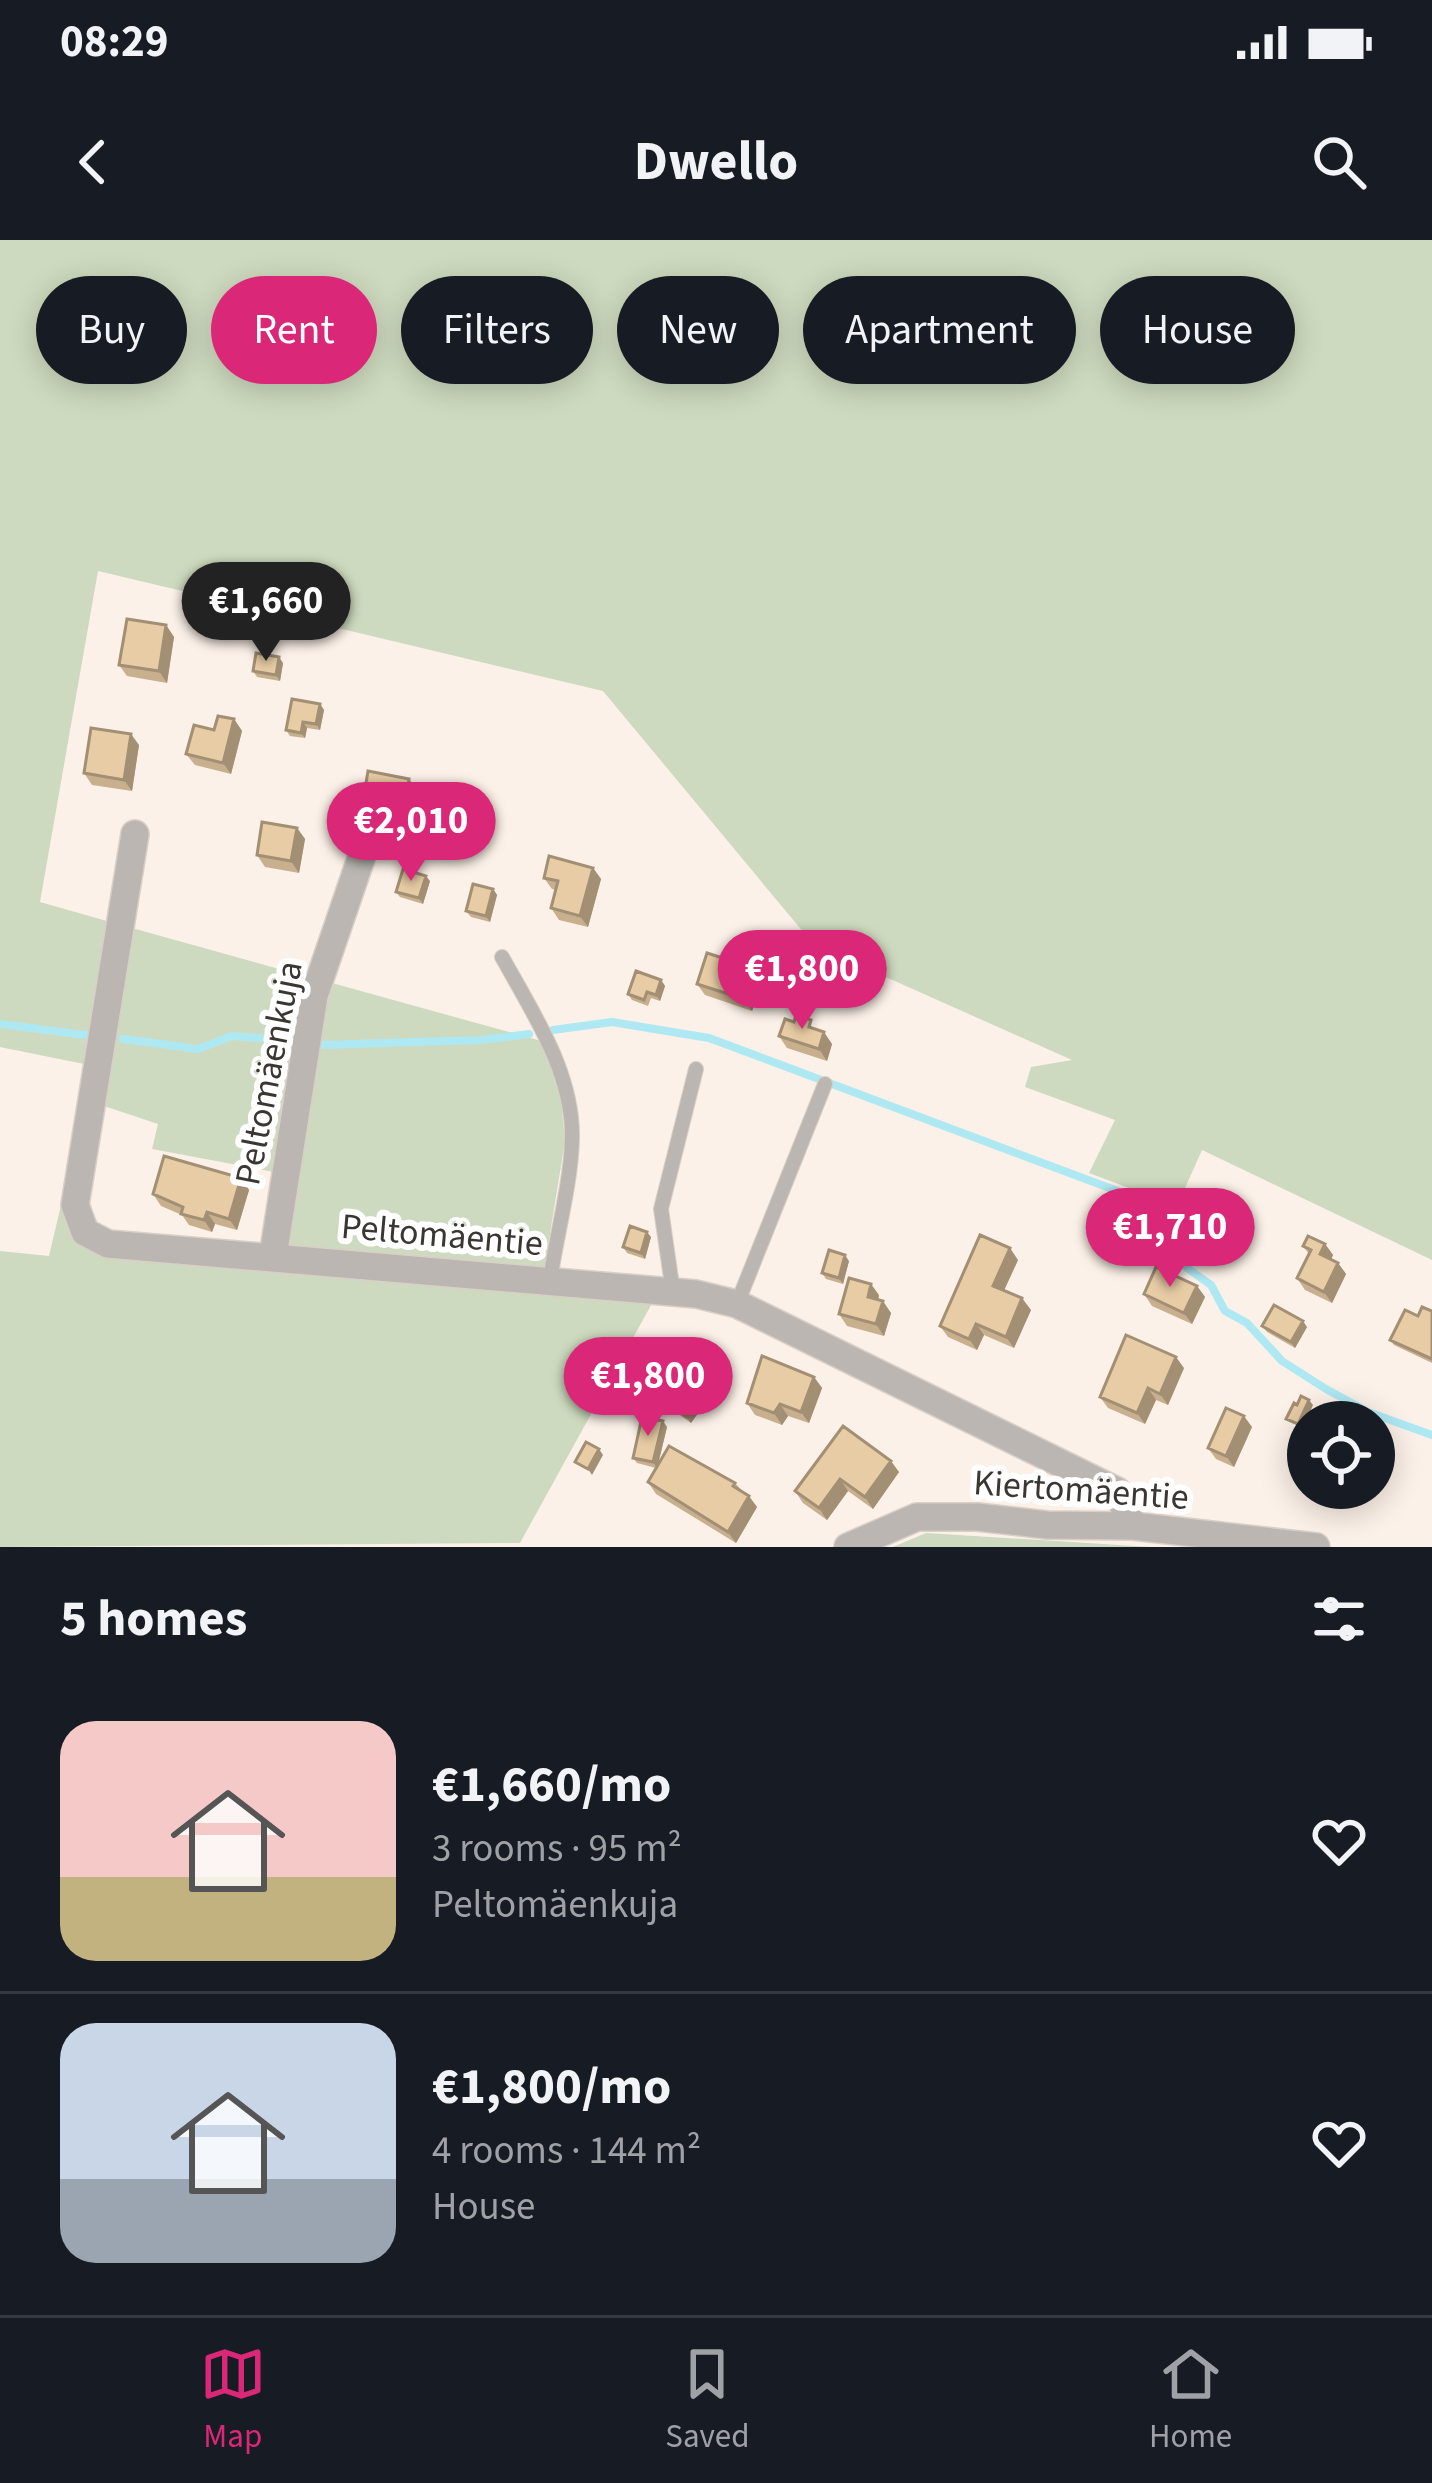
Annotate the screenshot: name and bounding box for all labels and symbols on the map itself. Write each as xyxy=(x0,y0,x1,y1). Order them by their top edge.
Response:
pin: €1,660 xyxy=(168,562,364,664)
pin: €2,010 xyxy=(313,782,509,884)
pin: €1,800 xyxy=(704,930,900,1032)
street label: Peltomäenkuja xyxy=(222,957,316,1189)
pin: €1,710 xyxy=(1072,1188,1268,1290)
street label: Peltomäentie xyxy=(339,1201,545,1269)
pin: €1,800 xyxy=(550,1337,746,1439)
street label: Kiertomäentie xyxy=(972,1457,1190,1523)

